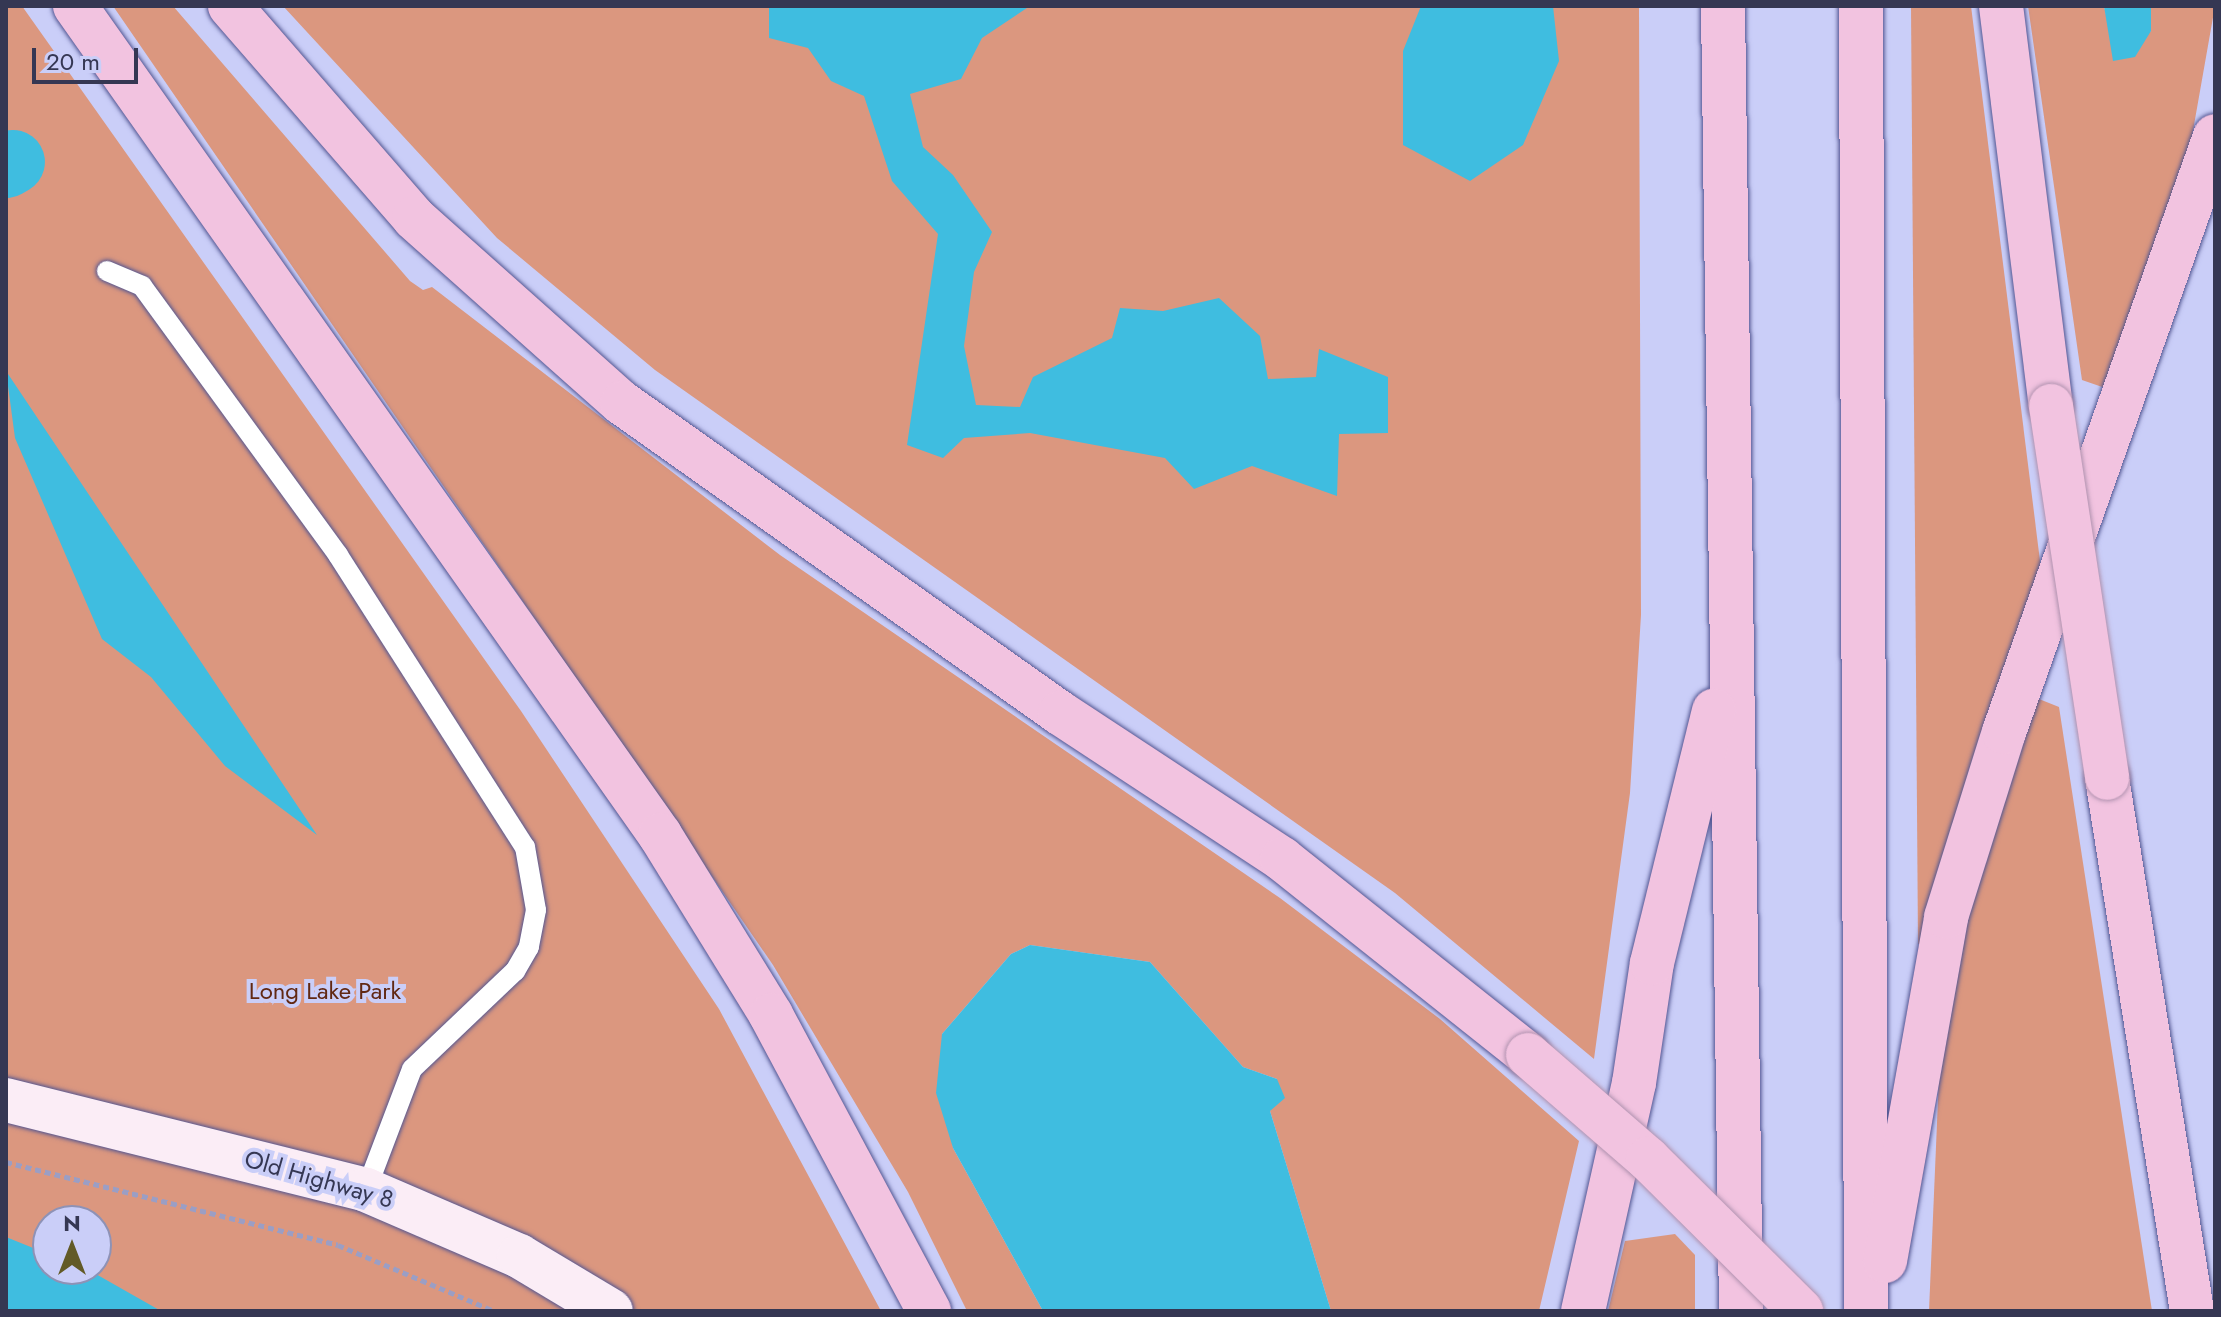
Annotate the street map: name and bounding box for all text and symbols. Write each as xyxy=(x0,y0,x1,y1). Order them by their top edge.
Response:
scale bar xyxy=(36,32,142,82)
text: 20 m xyxy=(46,44,100,79)
park label: Long Lake Park xyxy=(249,977,401,1005)
street label: Old Highway 8 xyxy=(241,1144,397,1214)
north arrow xyxy=(32,1205,112,1285)
text: N xyxy=(63,1207,81,1239)

